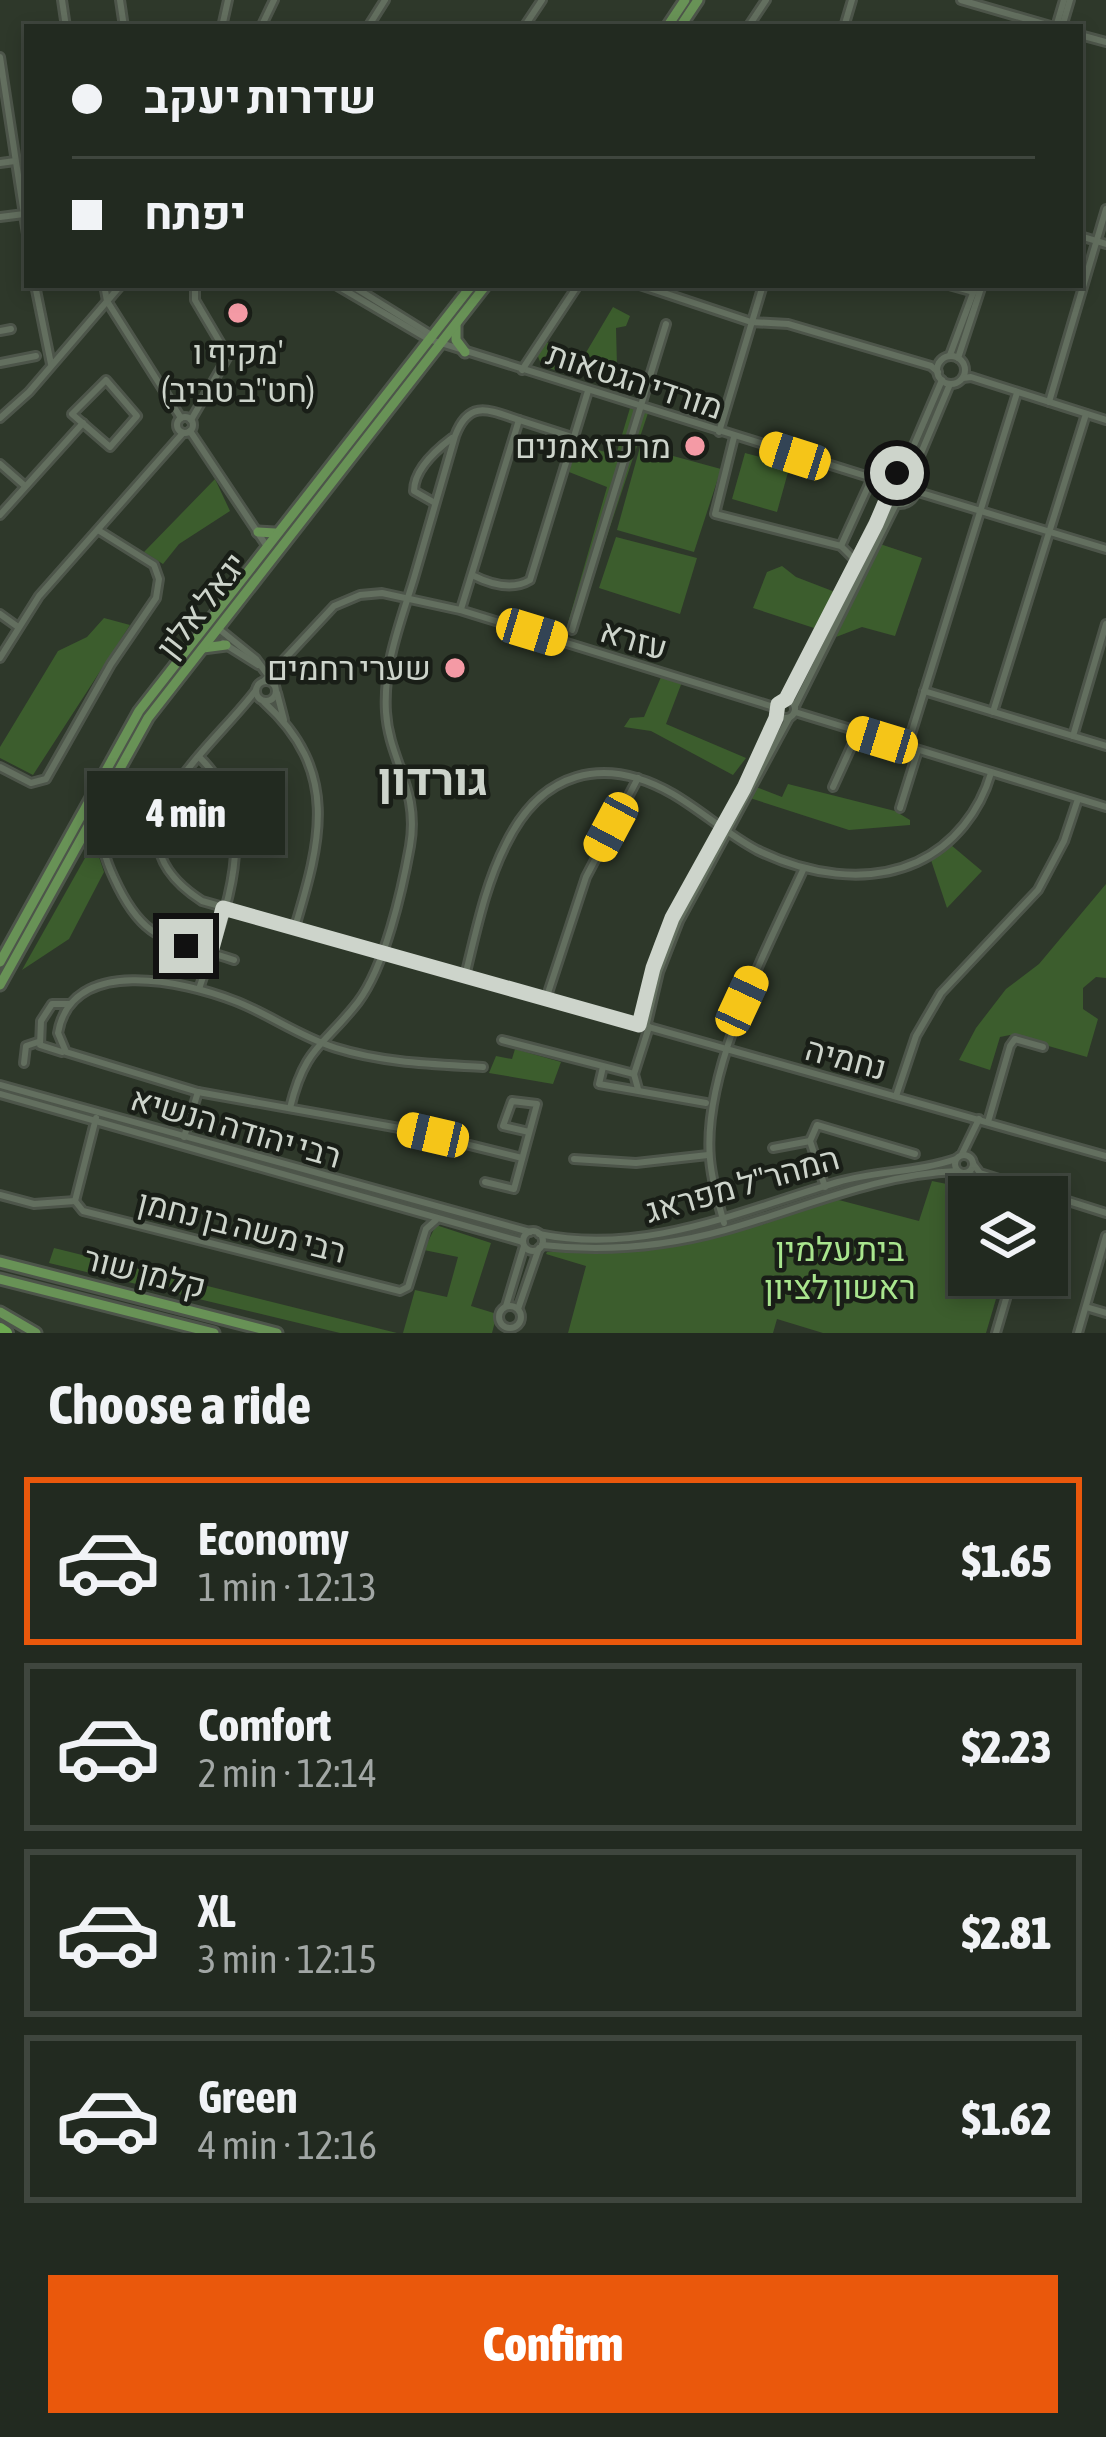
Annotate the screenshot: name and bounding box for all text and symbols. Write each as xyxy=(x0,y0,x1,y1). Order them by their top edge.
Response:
text: שדרות יעקב xyxy=(144,71,377,123)
text: יפתח xyxy=(144,187,246,239)
marker: מקיף ו' (חט"ב טביב) xyxy=(225,300,251,326)
place label: מקיף ו' (חט"ב טביב) xyxy=(161,333,315,409)
street label: מורדי הגטאות xyxy=(542,334,728,426)
place label: מרכז אמנים xyxy=(515,427,671,465)
car xyxy=(755,428,835,484)
marker: מרכז אמנים xyxy=(682,433,708,459)
route start xyxy=(870,446,924,500)
street label: יגאל אלון xyxy=(148,545,254,665)
car xyxy=(492,604,572,660)
street label: עזרא xyxy=(596,611,672,667)
place label: שערי רחמים xyxy=(267,649,431,687)
marker: שערי רחמים xyxy=(442,655,468,681)
car xyxy=(842,712,922,768)
district label: גורדון xyxy=(378,753,488,805)
callout: 4 min xyxy=(87,772,285,856)
car xyxy=(578,787,644,867)
text: 4 min xyxy=(146,791,226,835)
route end xyxy=(159,919,213,973)
car xyxy=(710,961,774,1041)
street label: נחמיה xyxy=(801,1029,891,1087)
street label: רבי יהודה הנשיא xyxy=(126,1079,346,1175)
car xyxy=(394,1109,472,1161)
street label: המהר"ל מפראג xyxy=(641,1138,843,1230)
map controls xyxy=(948,1176,1068,1296)
button: layers xyxy=(948,1176,1068,1296)
street label: רבי משה בן נחמן xyxy=(134,1182,350,1270)
park label: בית עלמין ראשון לציון xyxy=(764,1230,916,1306)
street label: קלמן שור xyxy=(80,1238,210,1306)
text: Choose a ride xyxy=(48,1374,311,1435)
icon: car xyxy=(54,1507,162,1615)
text: Economy xyxy=(198,1513,349,1565)
text: $1.65 xyxy=(962,1535,1052,1587)
text: 1 min · 12:13 xyxy=(198,1565,377,1609)
icon: car xyxy=(54,1693,162,1801)
text: Comfort xyxy=(198,1699,331,1751)
text: $2.23 xyxy=(962,1721,1052,1773)
text: 2 min · 12:14 xyxy=(198,1751,377,1795)
icon: car xyxy=(54,1879,162,1987)
text: XL xyxy=(198,1885,236,1937)
text: $2.81 xyxy=(962,1907,1052,1959)
text: 3 min · 12:15 xyxy=(198,1937,377,1981)
icon: car xyxy=(54,2065,162,2173)
text: Green xyxy=(198,2071,298,2123)
text: $1.62 xyxy=(962,2093,1052,2145)
text: 4 min · 12:16 xyxy=(198,2123,377,2167)
button: Confirm xyxy=(48,2275,1058,2413)

